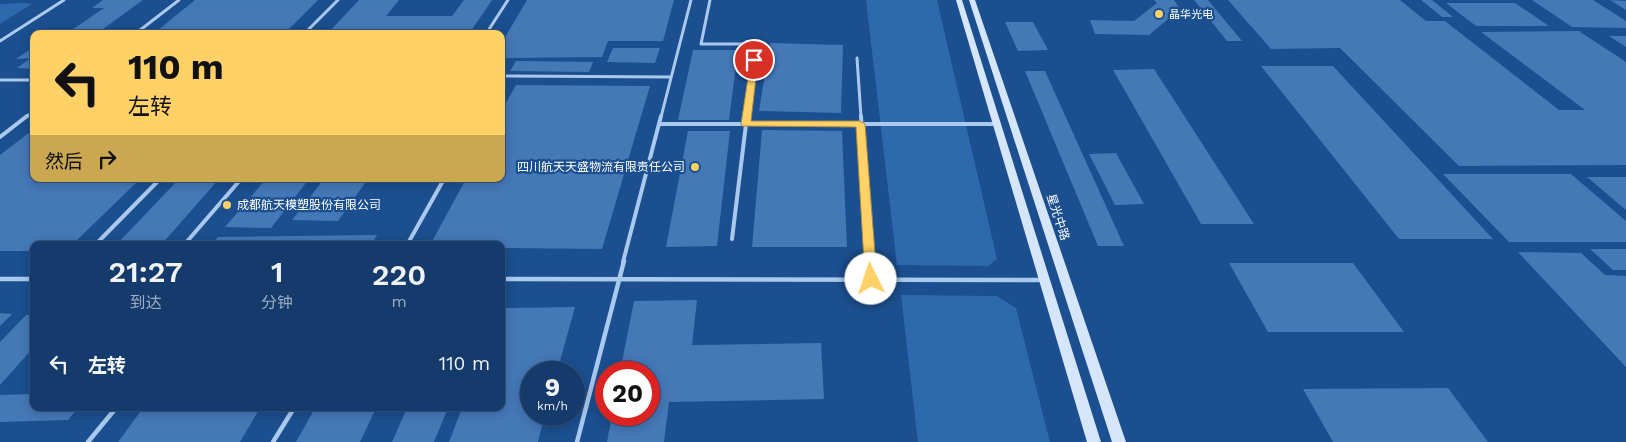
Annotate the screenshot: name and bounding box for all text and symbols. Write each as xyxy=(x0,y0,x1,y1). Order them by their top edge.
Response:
marker: 晶华光电 xyxy=(1153,8,1165,20)
place label: 晶华光电 xyxy=(1169,8,1213,21)
pin xyxy=(733,39,775,81)
text: 110 m xyxy=(128,46,224,88)
icon: arrive xyxy=(740,46,768,74)
icon: left xyxy=(45,50,110,115)
text: 左转 xyxy=(128,94,172,119)
icon: right xyxy=(93,145,121,173)
text: 然后 xyxy=(45,150,83,173)
place label: 四川航天天盛物流有限责任公司 xyxy=(517,160,685,174)
marker: 四川航天天盛物流有限责任公司 xyxy=(689,161,701,173)
street label: 星光中路 xyxy=(1044,192,1072,242)
place label: 成都航天模塑股份有限公司 xyxy=(237,198,381,212)
marker: 成都航天模塑股份有限公司 xyxy=(221,199,233,211)
position arrow xyxy=(844,252,896,304)
text: 21:27 xyxy=(109,254,183,289)
text: 1 xyxy=(271,254,284,289)
text: 220 xyxy=(372,257,426,292)
text: m xyxy=(392,292,407,311)
text: 到达 xyxy=(130,293,162,312)
text: 分钟 xyxy=(261,293,293,312)
icon: left xyxy=(45,350,73,378)
text: 110 m xyxy=(439,352,490,375)
text: 左转 xyxy=(88,354,126,377)
speed limit sign: 20 xyxy=(595,361,660,426)
text: 9 xyxy=(545,373,560,402)
text: km/h xyxy=(537,399,568,413)

